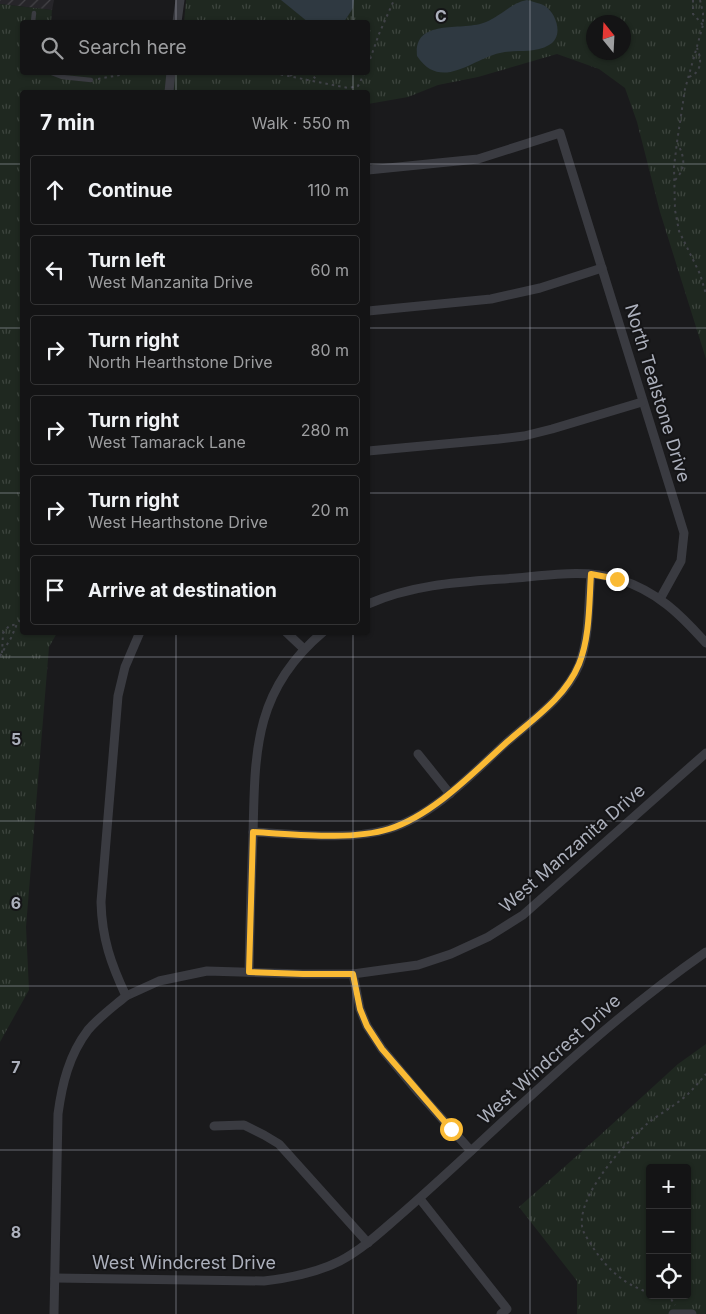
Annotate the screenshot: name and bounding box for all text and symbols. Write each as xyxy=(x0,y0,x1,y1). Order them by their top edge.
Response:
text: C xyxy=(435,6,447,26)
north arrow xyxy=(586,15,631,60)
search box xyxy=(20,20,370,75)
icon: search xyxy=(38,34,66,62)
text: Search here xyxy=(78,36,187,59)
text: 7 min xyxy=(40,110,95,135)
text: Walk · 550 m xyxy=(252,113,350,133)
icon: ahead xyxy=(41,176,69,204)
text: Continue xyxy=(88,179,173,202)
text: 110 m xyxy=(307,180,349,200)
text: Turn left xyxy=(88,249,166,272)
icon: left xyxy=(41,256,69,284)
text: 60 m xyxy=(310,260,349,280)
text: West Manzanita Drive xyxy=(88,272,253,292)
street label: North Tealstone Drive xyxy=(621,301,695,485)
text: Turn right xyxy=(88,329,179,352)
icon: right xyxy=(41,336,69,364)
text: 80 m xyxy=(310,340,349,360)
text: North Hearthstone Drive xyxy=(88,352,273,372)
text: Turn right xyxy=(88,409,179,432)
icon: right xyxy=(41,416,69,444)
text: 280 m xyxy=(301,420,349,440)
text: West Tamarack Lane xyxy=(88,432,246,452)
text: Turn right xyxy=(88,489,179,512)
icon: right xyxy=(41,496,69,524)
text: 20 m xyxy=(311,500,349,520)
text: West Hearthstone Drive xyxy=(88,512,268,532)
route end xyxy=(606,568,629,591)
icon: arrive xyxy=(41,576,69,604)
text: Arrive at destination xyxy=(88,579,277,602)
text: 5 xyxy=(11,729,21,749)
street label: West Manzanita Drive xyxy=(495,779,649,917)
text: 6 xyxy=(11,893,21,913)
street label: West Windcrest Drive xyxy=(474,990,624,1128)
text: 7 xyxy=(11,1057,21,1077)
route start xyxy=(440,1118,463,1141)
map controls xyxy=(646,1164,691,1299)
button: + xyxy=(646,1164,691,1209)
button: − xyxy=(646,1209,691,1254)
text: 8 xyxy=(11,1222,21,1242)
street label: West Windcrest Drive xyxy=(92,1252,276,1273)
button: locate xyxy=(646,1254,691,1299)

